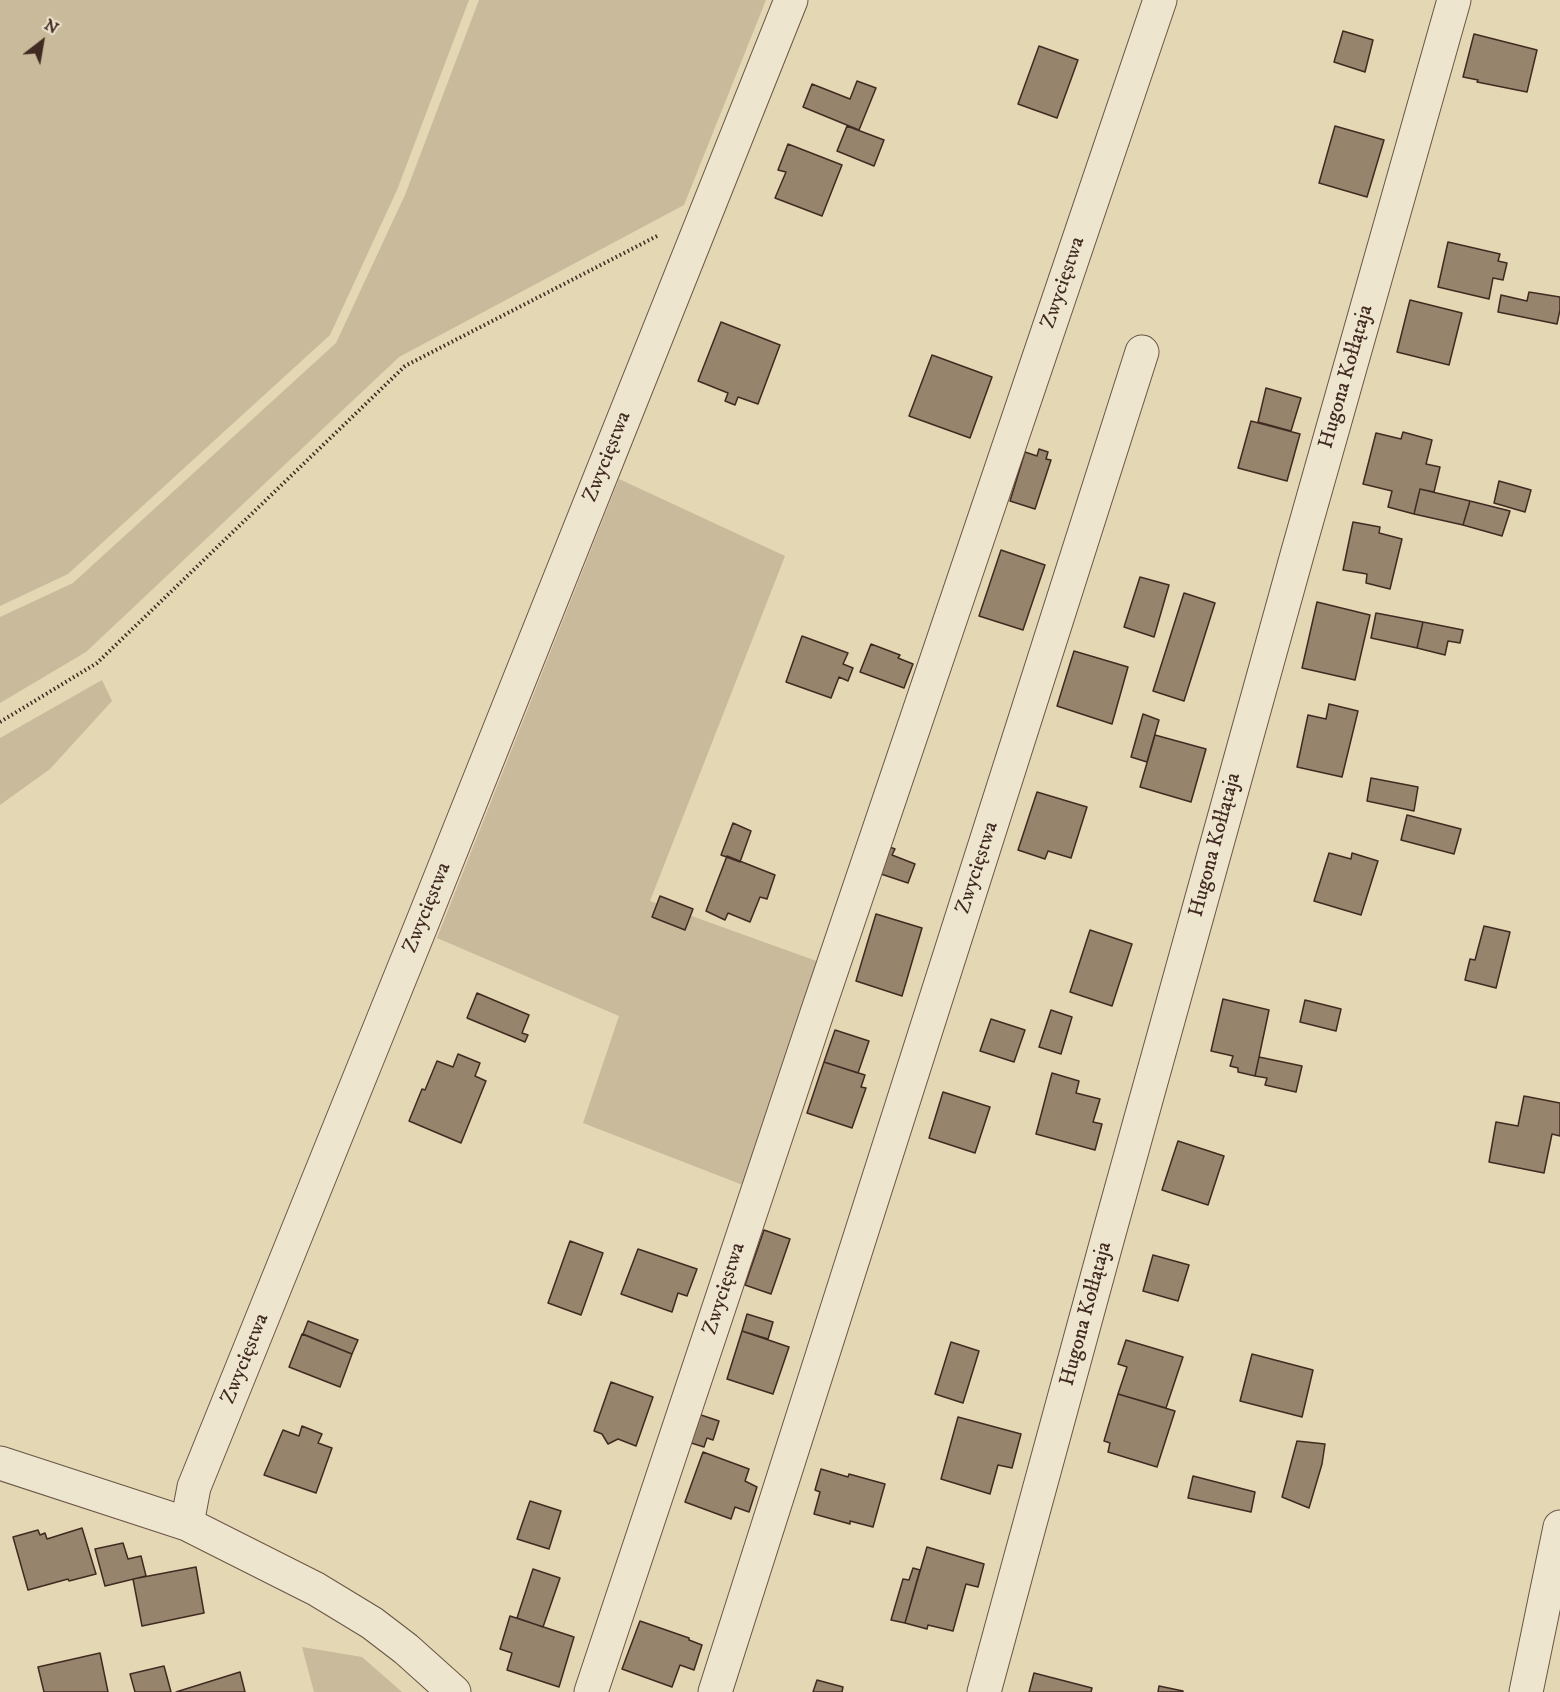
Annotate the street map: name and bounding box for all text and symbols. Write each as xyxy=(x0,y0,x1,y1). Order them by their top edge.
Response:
north arrow xyxy=(12,12,72,72)
text: N xyxy=(40,15,62,39)
street label: Zwycięstwa xyxy=(1037,234,1091,332)
street label: Hugona Kołłątaja xyxy=(1314,302,1380,452)
street label: Zwycięstwa xyxy=(578,408,638,506)
street label: Hugona Kołłątaja xyxy=(1185,770,1247,920)
street label: Zwycięstwa xyxy=(951,819,1005,917)
street label: Zwycięstwa xyxy=(398,859,458,957)
street label: Hugona Kołłątaja xyxy=(1056,1239,1118,1389)
street label: Zwycięstwa xyxy=(698,1240,752,1338)
street label: Zwycięstwa xyxy=(216,1310,276,1408)

